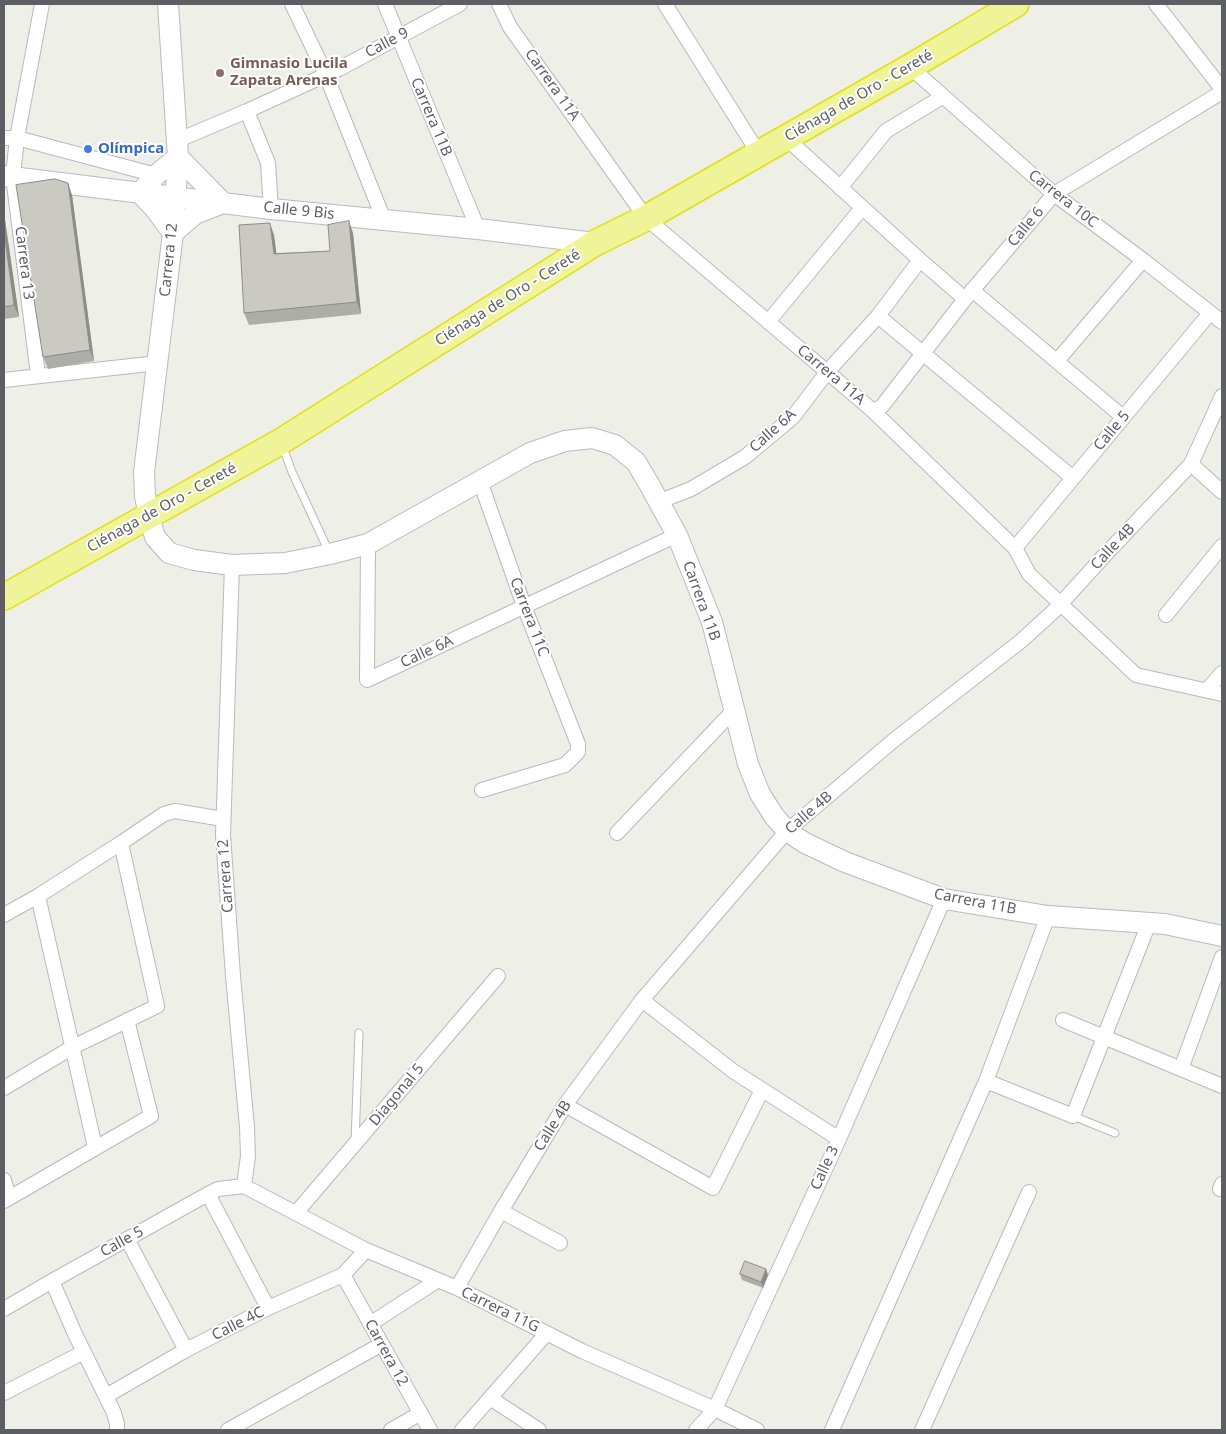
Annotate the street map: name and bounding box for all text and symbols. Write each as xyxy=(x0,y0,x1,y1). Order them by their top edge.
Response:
street label: Calle 9 xyxy=(362,24,412,62)
street label: Carrera 11A xyxy=(521,46,583,124)
street label: Ciénaga de Oro - Cereté xyxy=(782,46,936,146)
place label: Gimnasio Lucila Zapata Arenas xyxy=(230,55,348,90)
marker: Gimnasio Lucila Zapata Arenas xyxy=(214,67,226,79)
street label: Carrera 11B xyxy=(406,75,456,159)
place label: Olímpica xyxy=(98,140,164,158)
marker: Olímpica xyxy=(82,143,94,155)
street label: Carrera 10C xyxy=(1025,166,1101,232)
street label: Calle 9 Bis xyxy=(263,198,335,224)
street label: Calle 6 xyxy=(1004,203,1048,251)
street label: Carrera 12 xyxy=(156,222,182,298)
street label: Carrera 13 xyxy=(11,225,37,301)
street label: Ciénaga de Oro - Cereté xyxy=(432,246,584,350)
street label: Carrera 11A xyxy=(793,341,869,409)
street label: Calle 6A xyxy=(746,406,800,456)
street label: Calle 5 xyxy=(1090,407,1134,455)
street label: Ciénaga de Oro - Cereté xyxy=(84,459,240,557)
street label: Calle 4B xyxy=(1087,520,1139,574)
street label: Carrera 11B xyxy=(678,559,724,643)
street label: Carrera 11C xyxy=(506,575,552,659)
street label: Calle 6A xyxy=(398,632,456,672)
street label: Calle 4B xyxy=(782,788,836,838)
street label: Carrera 12 xyxy=(214,839,238,913)
street label: Carrera 11B xyxy=(932,885,1018,919)
street label: Diagonal 5 xyxy=(366,1060,428,1130)
street label: Calle 4B xyxy=(530,1097,576,1155)
street label: Calle 3 xyxy=(807,1143,843,1193)
street label: Calle 5 xyxy=(97,1223,147,1261)
street label: Carrera 11G xyxy=(458,1283,542,1337)
street label: Calle 4C xyxy=(209,1303,267,1345)
street label: Carrera 12 xyxy=(360,1316,412,1390)

